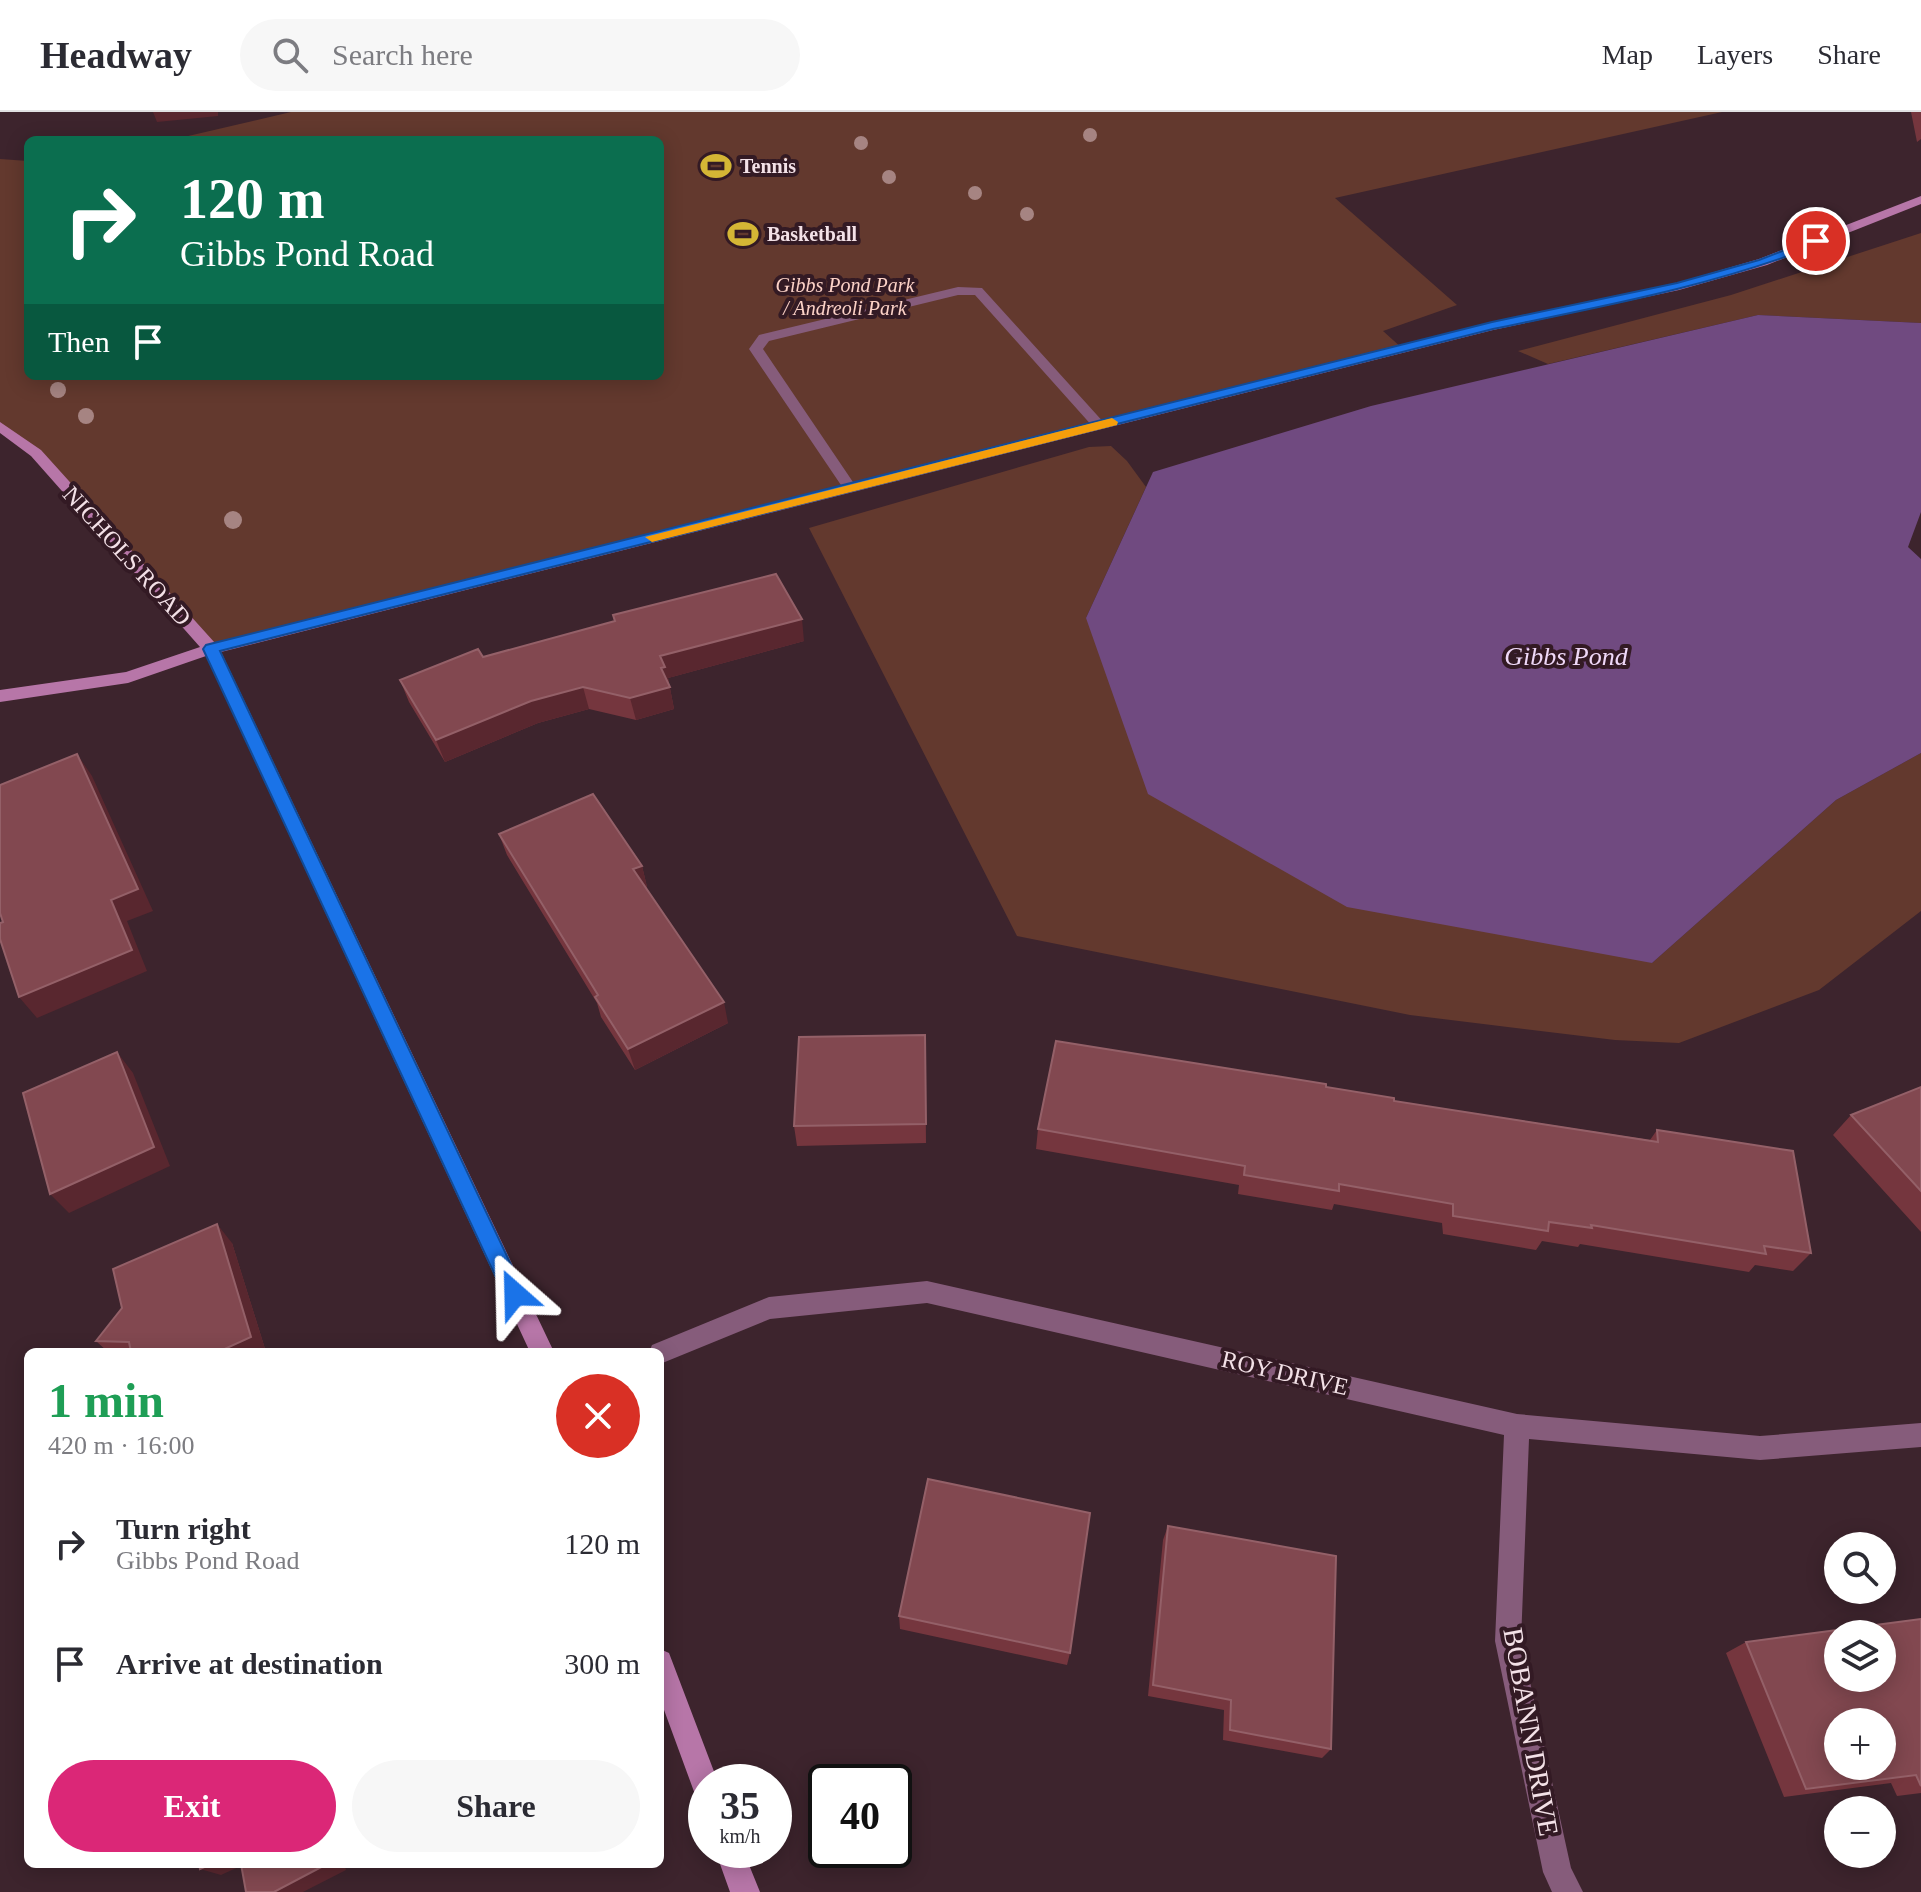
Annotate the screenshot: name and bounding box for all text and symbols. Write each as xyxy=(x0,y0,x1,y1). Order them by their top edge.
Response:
search box xyxy=(240,19,800,91)
icon: search xyxy=(268,33,312,77)
text: Headway xyxy=(40,34,192,76)
text: Search here xyxy=(332,38,473,71)
text: Map xyxy=(1602,39,1653,70)
text: Layers xyxy=(1697,39,1773,70)
text: Share xyxy=(1817,39,1881,70)
sports icon: Tennis xyxy=(699,149,733,183)
place label: Tennis xyxy=(740,155,796,177)
icon: right xyxy=(48,168,152,272)
text: 120 m xyxy=(180,168,325,230)
pin xyxy=(1782,207,1850,275)
sports icon: Basketball xyxy=(726,217,760,251)
icon: arrive xyxy=(1794,219,1838,263)
place label: Basketball xyxy=(767,223,857,245)
text: Gibbs Pond Road xyxy=(180,234,434,274)
park label: Gibbs Pond Park / Andreoli Park xyxy=(776,274,916,319)
icon: arrive xyxy=(126,320,170,364)
text: Then xyxy=(48,325,110,358)
street label: NICHOLS ROAD xyxy=(58,481,196,631)
water label: Gibbs Pond xyxy=(1504,642,1629,671)
position arrow xyxy=(473,1252,557,1336)
street label: ROY DRIVE xyxy=(1219,1346,1351,1400)
text: 1 min xyxy=(48,1374,164,1427)
button: close xyxy=(556,1374,640,1458)
text: 420 m · 16:00 xyxy=(48,1431,195,1460)
text: Turn right xyxy=(116,1512,251,1545)
icon: right xyxy=(48,1522,92,1566)
text: 120 m xyxy=(564,1527,640,1560)
map controls xyxy=(1824,1532,1896,1868)
button: search xyxy=(1824,1532,1896,1604)
text: Gibbs Pond Road xyxy=(116,1546,299,1575)
button: layers xyxy=(1824,1620,1896,1692)
street label: BOBANN DRIVE xyxy=(1497,1626,1565,1838)
icon: arrive xyxy=(48,1642,92,1686)
text: Arrive at destination xyxy=(116,1647,383,1680)
text: 300 m xyxy=(564,1647,640,1680)
button: + xyxy=(1824,1708,1896,1780)
button: Exit xyxy=(48,1760,336,1852)
button: Share xyxy=(352,1760,640,1852)
speed limit sign: 40 xyxy=(808,1764,912,1868)
text: 35 xyxy=(720,1783,760,1828)
button: − xyxy=(1824,1796,1896,1868)
text: km/h xyxy=(719,1825,761,1847)

